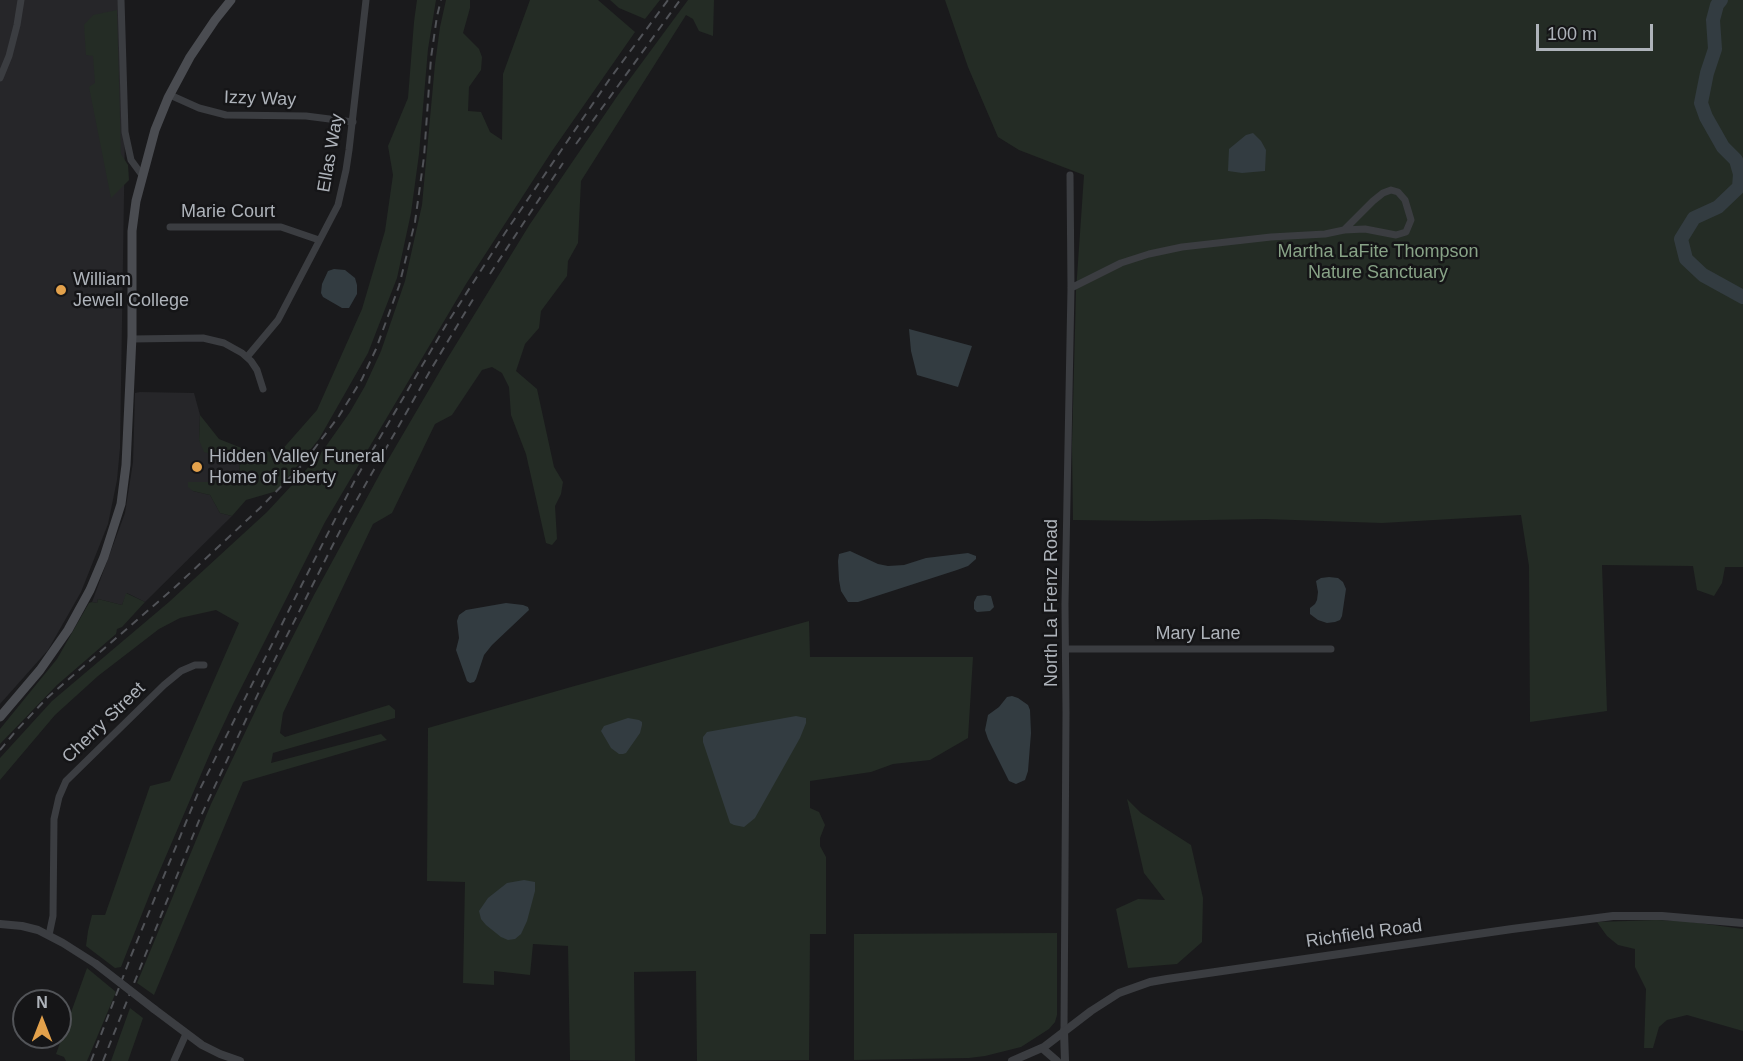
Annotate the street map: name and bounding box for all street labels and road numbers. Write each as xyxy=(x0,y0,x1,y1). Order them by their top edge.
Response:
street label: Izzy Way xyxy=(223,87,297,111)
street label: Ellas Way xyxy=(313,112,349,194)
street label: Marie Court xyxy=(181,201,275,223)
street label: North La Frenz Road xyxy=(1041,519,1063,687)
street label: Mary Lane xyxy=(1155,623,1241,645)
street label: Cherry Street xyxy=(58,678,150,768)
street label: Richfield Road xyxy=(1305,915,1423,953)

